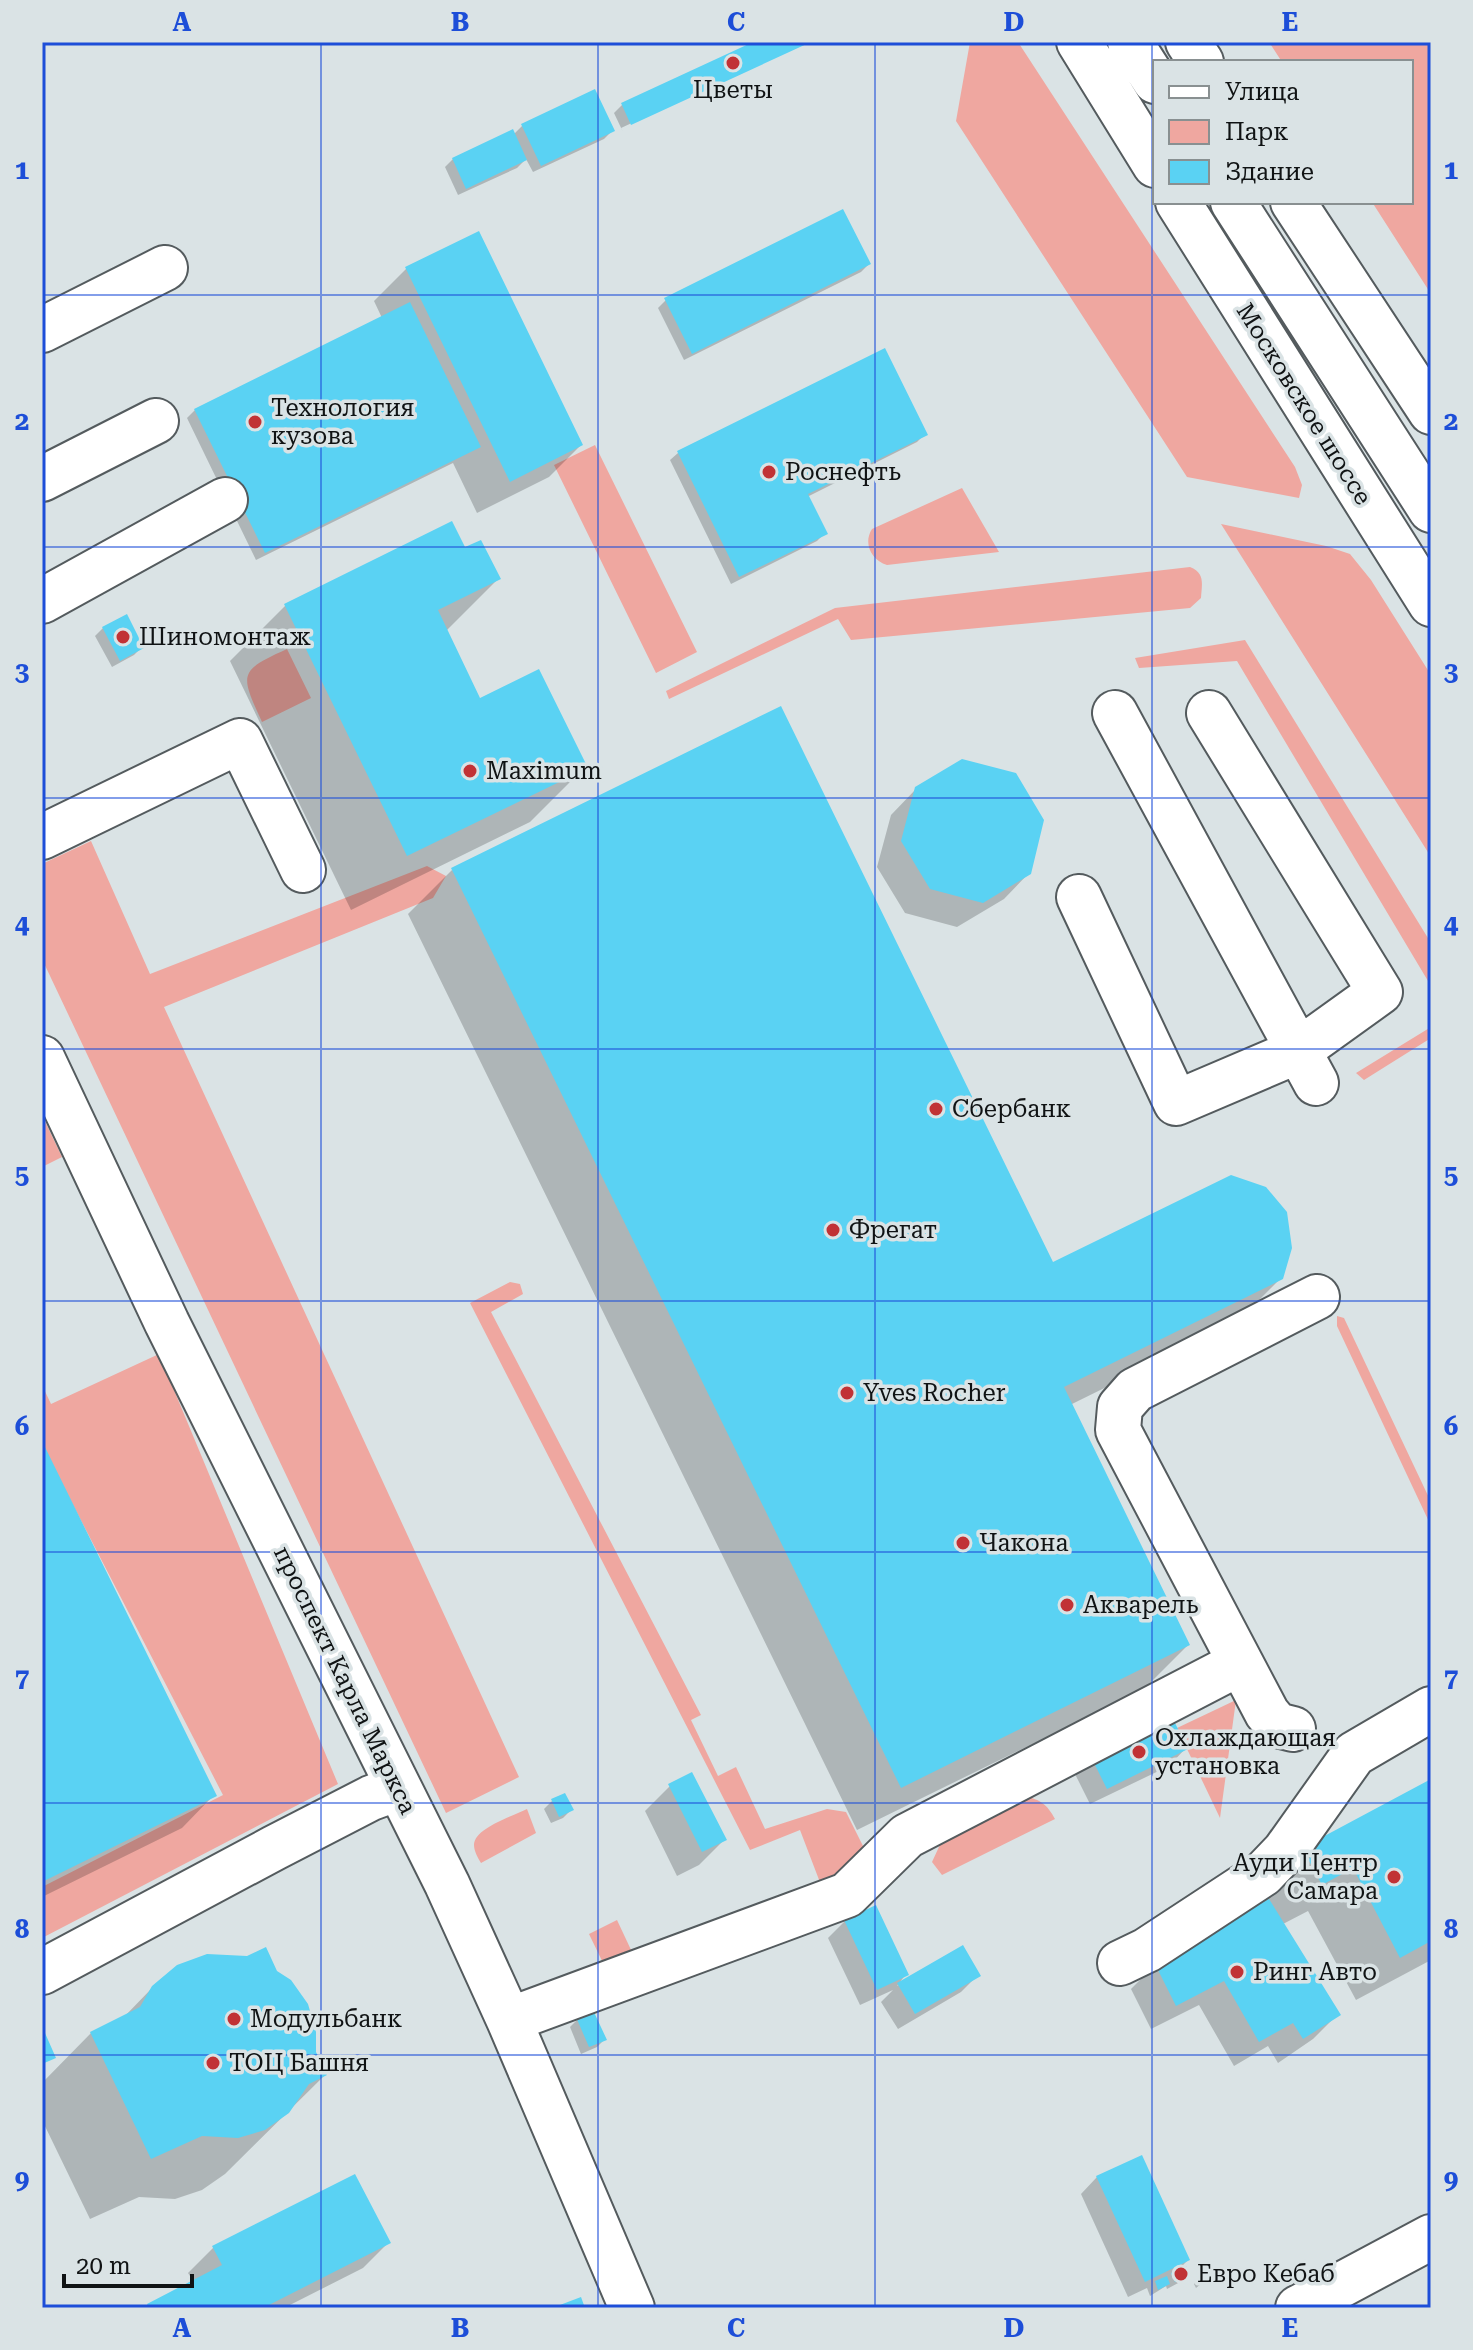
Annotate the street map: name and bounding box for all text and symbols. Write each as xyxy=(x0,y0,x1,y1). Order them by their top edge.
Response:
text: A xyxy=(173,7,192,37)
text: B xyxy=(451,7,469,37)
text: C xyxy=(727,7,745,37)
text: D xyxy=(1004,7,1024,37)
text: E xyxy=(1282,7,1298,37)
marker: Цветы xyxy=(724,54,742,72)
legend xyxy=(1153,60,1413,204)
place label: Цветы xyxy=(693,76,773,104)
text: Улица xyxy=(1225,78,1299,106)
text: Парк xyxy=(1225,118,1288,146)
text: 1 xyxy=(15,155,29,185)
text: 1 xyxy=(1444,155,1458,185)
text: Здание xyxy=(1225,158,1314,186)
street label: Московское шоссе xyxy=(1231,298,1377,510)
place label: Технология кузова xyxy=(271,394,415,450)
text: 2 xyxy=(15,406,29,436)
text: 2 xyxy=(1444,406,1458,436)
marker: Технология кузова xyxy=(246,413,264,431)
place label: Роснефть xyxy=(785,458,901,486)
marker: Роснефть xyxy=(760,463,778,481)
place label: Шиномонтаж xyxy=(139,623,311,651)
marker: Шиномонтаж xyxy=(114,628,132,646)
text: 3 xyxy=(15,657,29,687)
text: 3 xyxy=(1444,657,1458,687)
place label: Maximum xyxy=(486,757,602,785)
marker: Maximum xyxy=(461,762,479,780)
text: 4 xyxy=(15,909,30,939)
text: 4 xyxy=(1444,909,1459,939)
place label: Сбербанк xyxy=(952,1095,1071,1123)
marker: Сбербанк xyxy=(927,1100,945,1118)
text: 5 xyxy=(15,1160,29,1190)
text: 5 xyxy=(1444,1160,1458,1190)
place label: Фрегат xyxy=(849,1216,937,1244)
marker: Фрегат xyxy=(824,1221,842,1239)
place label: Yves Rocher xyxy=(863,1379,1006,1407)
marker: Yves Rocher xyxy=(838,1384,856,1402)
text: 6 xyxy=(15,1411,29,1441)
text: 6 xyxy=(1444,1411,1458,1441)
place label: Чакона xyxy=(979,1529,1068,1557)
marker: Чакона xyxy=(954,1534,972,1552)
street label: проспект Карла Маркса xyxy=(268,1542,422,1818)
place label: Акварель xyxy=(1083,1591,1199,1619)
marker: Акварель xyxy=(1058,1596,1076,1614)
text: 7 xyxy=(15,1663,29,1693)
text: 7 xyxy=(1444,1663,1458,1693)
place label: Охлаждающая установка xyxy=(1155,1724,1336,1780)
marker: Охлаждающая установка xyxy=(1130,1743,1148,1761)
place label: Ауди Центр Самара xyxy=(1233,1849,1378,1905)
marker: Ауди Центр Самара xyxy=(1385,1868,1403,1886)
text: 8 xyxy=(15,1914,30,1944)
text: 8 xyxy=(1444,1914,1459,1944)
place label: Ринг Авто xyxy=(1253,1958,1377,1986)
marker: Ринг Авто xyxy=(1228,1963,1246,1981)
place label: Модульбанк xyxy=(250,2005,402,2033)
marker: Модульбанк xyxy=(225,2010,243,2028)
place label: ТОЦ Башня xyxy=(229,2049,369,2077)
marker: ТОЦ Башня xyxy=(204,2054,222,2072)
text: 9 xyxy=(15,2165,29,2195)
text: 9 xyxy=(1444,2165,1458,2195)
scale bar xyxy=(64,2238,192,2288)
text: 20 m xyxy=(76,2252,131,2280)
place label: Евро Кебаб xyxy=(1197,2260,1335,2288)
marker: Евро Кебаб xyxy=(1172,2265,1190,2283)
text: A xyxy=(173,2313,192,2343)
text: B xyxy=(451,2313,469,2343)
text: C xyxy=(727,2313,745,2343)
text: D xyxy=(1004,2313,1024,2343)
text: E xyxy=(1282,2313,1298,2343)

